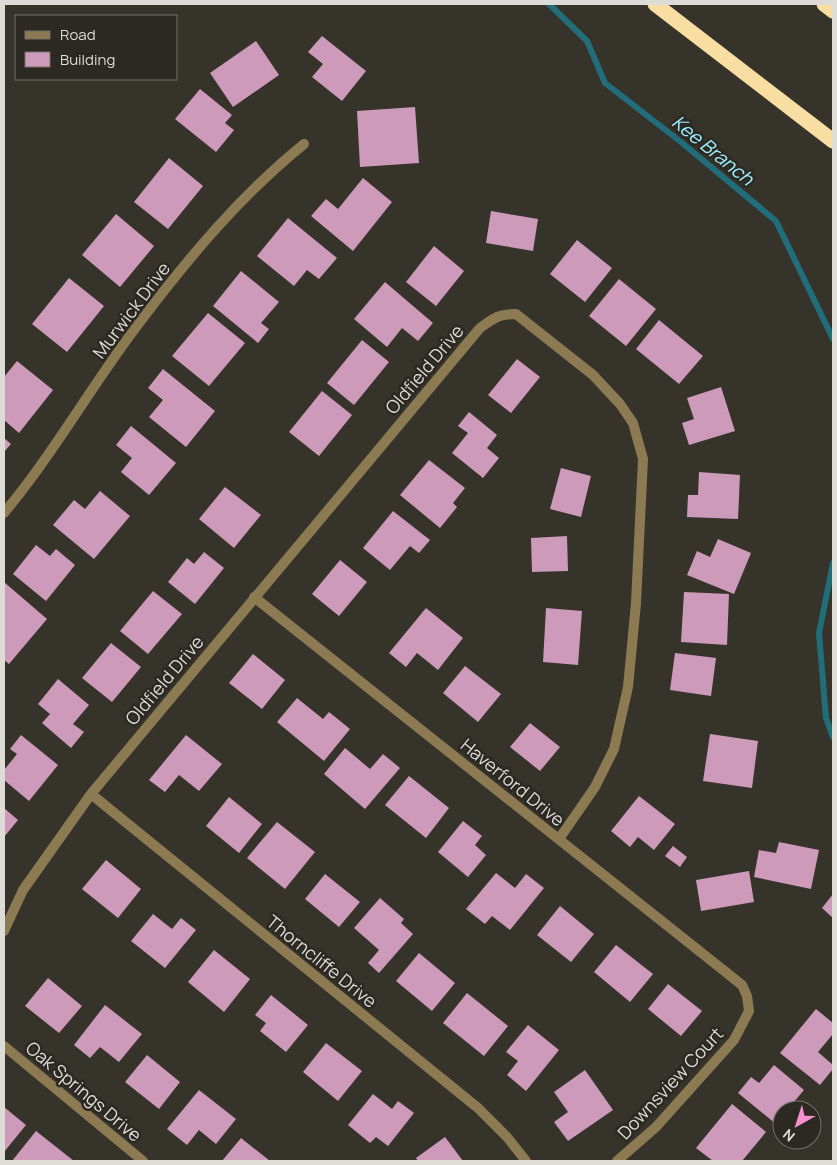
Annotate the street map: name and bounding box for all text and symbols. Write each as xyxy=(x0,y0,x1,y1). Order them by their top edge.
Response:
legend xyxy=(15,15,178,80)
text: Road xyxy=(60,24,96,45)
text: Building xyxy=(60,49,115,70)
water label: Kee Branch xyxy=(667,109,760,191)
street label: Murwick Drive xyxy=(87,257,175,363)
street label: Oldfield Drive xyxy=(380,319,468,419)
street label: Oldfield Drive xyxy=(120,630,208,730)
street label: Haverford Drive xyxy=(456,733,570,831)
street label: Thorncliffe Drive xyxy=(262,909,382,1013)
street label: Downsview Court xyxy=(612,1022,728,1144)
street label: Oak Springs Drive xyxy=(21,1035,147,1147)
north arrow xyxy=(772,1100,822,1150)
text: N xyxy=(779,1125,798,1146)

